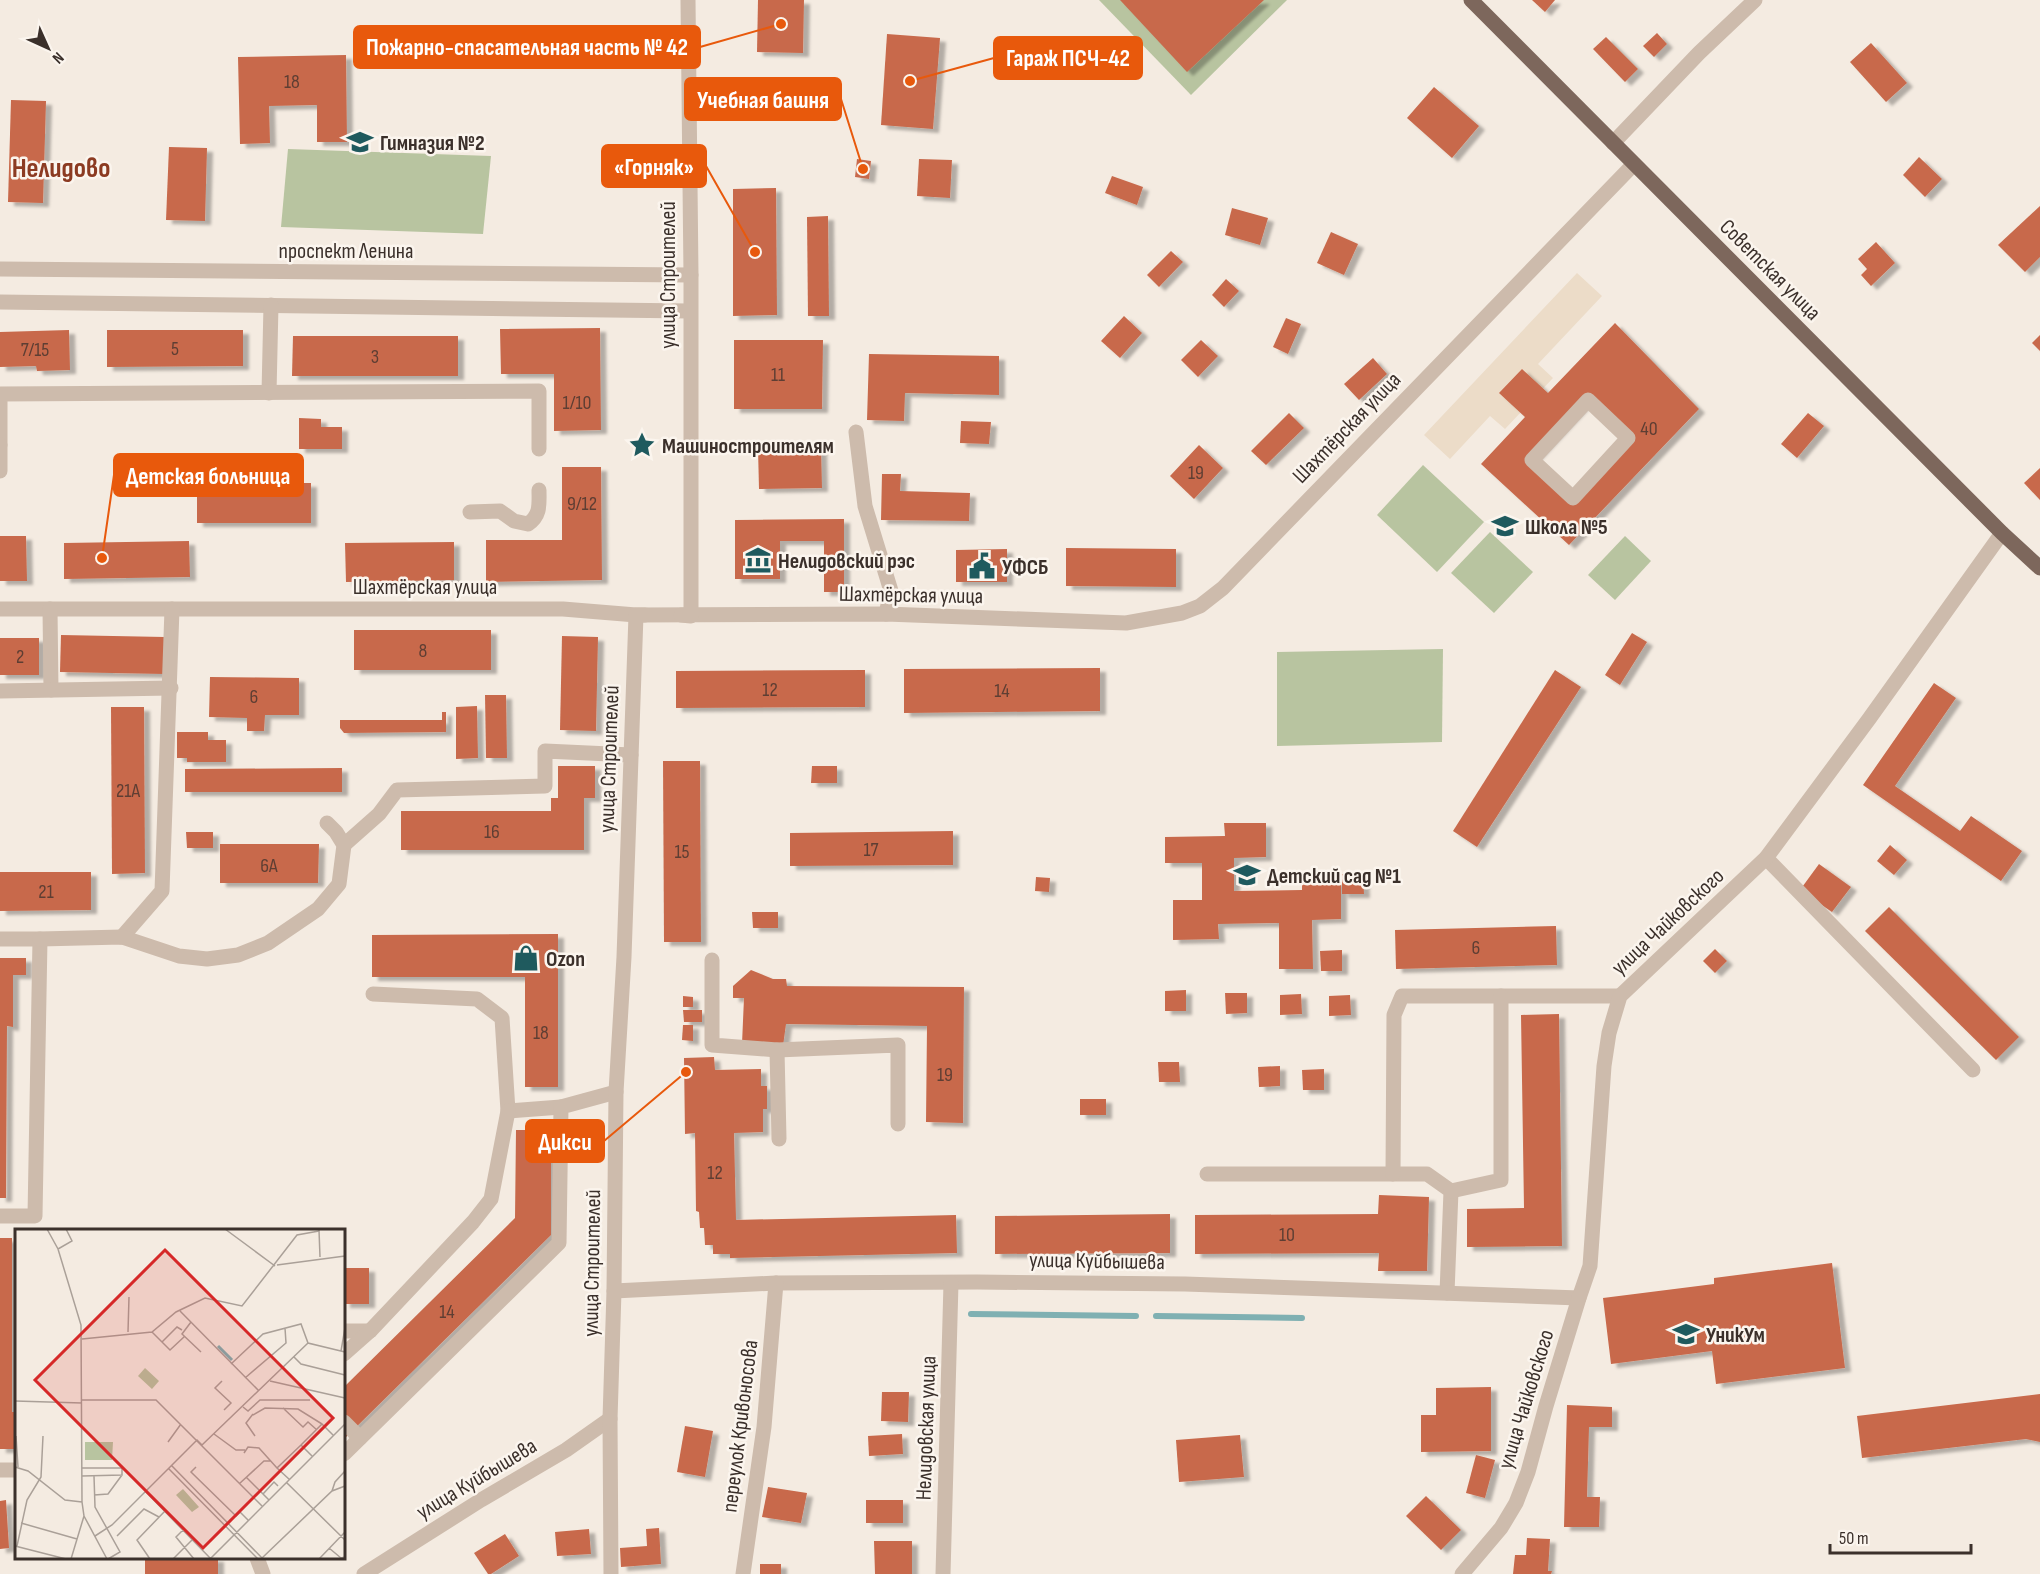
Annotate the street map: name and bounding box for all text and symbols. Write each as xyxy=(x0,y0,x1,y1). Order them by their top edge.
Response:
north arrow xyxy=(18,18,78,78)
callout: Пожарно-спасательная часть № 42 xyxy=(354,26,700,68)
text: Пожарно-спасательная часть № 42 xyxy=(366,33,688,62)
callout: Гараж ПСЧ-42 xyxy=(994,37,1142,79)
text: Гараж ПСЧ-42 xyxy=(1006,44,1130,73)
text: N xyxy=(48,48,67,67)
house number: 18 xyxy=(284,70,300,94)
callout: Учебная башня xyxy=(685,78,841,120)
text: Учебная башня xyxy=(697,86,829,115)
school or university icon: Гимназия №2 xyxy=(345,127,375,157)
place label: Гимназия №2 xyxy=(380,130,485,157)
callout: «Горняк» xyxy=(602,145,706,187)
district label: Нелидово xyxy=(12,152,110,185)
text: «Горняк» xyxy=(614,153,694,182)
street label: улица Строителей xyxy=(655,201,682,349)
street label: Советская улица xyxy=(1714,214,1826,326)
street label: проспект Ленина xyxy=(279,238,414,265)
house number: 5 xyxy=(171,337,179,361)
house number: 7/15 xyxy=(21,338,49,362)
house number: 3 xyxy=(371,345,379,369)
house number: 11 xyxy=(771,363,785,387)
street label: Шахтёрская улица xyxy=(1287,367,1407,489)
house number: 1/10 xyxy=(562,391,592,415)
house number: 40 xyxy=(1640,417,1658,441)
place icon: Машиностроителям xyxy=(627,430,657,460)
place label: Машиностроителям xyxy=(662,433,834,460)
callout: Детская больница xyxy=(114,454,303,496)
house number: 19 xyxy=(1188,461,1204,485)
text: Детская больница xyxy=(126,462,290,491)
house number: 9/12 xyxy=(567,492,597,516)
school or university icon: Школа №5 xyxy=(1490,511,1520,541)
place label: Школа №5 xyxy=(1525,514,1608,541)
museum icon: Нелидовский рэс xyxy=(743,545,773,575)
place label: Нелидовский рэс xyxy=(778,548,915,575)
public building icon: УФСБ xyxy=(967,551,997,581)
place label: УФСБ xyxy=(1002,554,1048,581)
street label: Шахтёрская улица xyxy=(353,574,497,601)
street label: Шахтёрская улица xyxy=(839,581,983,610)
house number: 8 xyxy=(419,639,427,663)
house number: 2 xyxy=(16,645,24,669)
house number: 12 xyxy=(762,678,778,702)
house number: 14 xyxy=(994,679,1010,703)
house number: 6 xyxy=(250,685,258,709)
street label: улица Строителей xyxy=(593,685,626,833)
house number: 21А xyxy=(116,779,141,803)
house number: 16 xyxy=(484,820,500,844)
house number: 17 xyxy=(864,838,878,862)
house number: 15 xyxy=(674,840,690,864)
house number: 6А xyxy=(260,854,278,878)
school or university icon: Детский сад №1 xyxy=(1232,860,1262,890)
place label: Детский сад №1 xyxy=(1267,863,1401,890)
street label: улица Чайковского xyxy=(1606,863,1730,981)
house number: 21 xyxy=(38,880,54,904)
house number: 6 xyxy=(1472,936,1480,960)
shop icon: Ozon xyxy=(511,943,541,973)
place label: Ozon xyxy=(546,946,585,973)
house number: 18 xyxy=(533,1021,549,1045)
house number: 19 xyxy=(937,1063,953,1087)
callout: Дикси xyxy=(526,1120,604,1162)
text: Дикси xyxy=(538,1128,592,1157)
house number: 12 xyxy=(707,1161,723,1185)
street label: улица Строителей xyxy=(578,1189,607,1337)
house number: 10 xyxy=(1279,1223,1295,1247)
inset map xyxy=(15,1229,345,1559)
street label: улица Куйбышева xyxy=(1029,1247,1165,1276)
house number: 14 xyxy=(439,1300,455,1324)
school or university icon: УникУм xyxy=(1671,1319,1701,1349)
place label: УникУм xyxy=(1706,1322,1765,1349)
street label: улица Чайковского xyxy=(1492,1326,1560,1472)
street label: переулок Кривоносова xyxy=(717,1338,764,1514)
street label: Нелидовская улица xyxy=(910,1355,943,1501)
street label: улица Куйбышева xyxy=(412,1433,542,1526)
scale bar xyxy=(1830,1517,1971,1555)
text: 50 m xyxy=(1839,1528,1869,1549)

